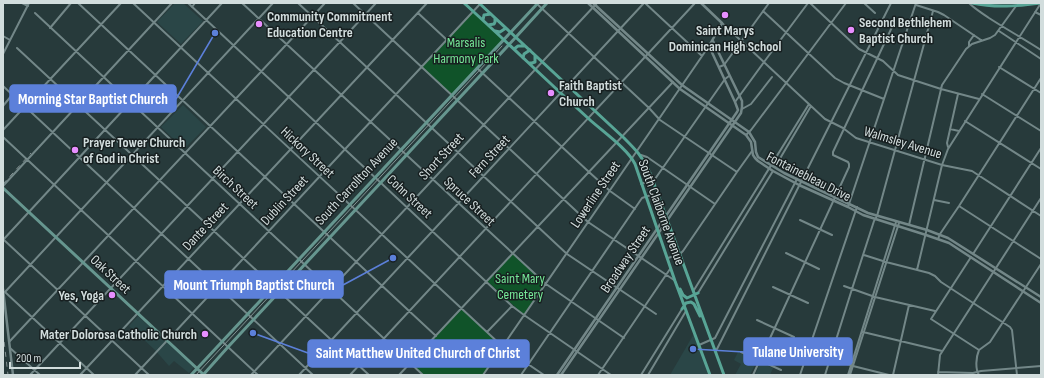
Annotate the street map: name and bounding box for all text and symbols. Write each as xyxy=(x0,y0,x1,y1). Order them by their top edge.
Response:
place label: Community Commitment Education Centre xyxy=(267,8,392,41)
marker: Saint Marys Dominican High School xyxy=(720,10,730,20)
place label: Second Bethlehem Baptist Church xyxy=(859,14,952,47)
marker: Community Commitment Education Centre xyxy=(254,19,264,29)
place label: Saint Marys Dominican High School xyxy=(669,22,781,55)
marker: Second Bethlehem Baptist Church xyxy=(846,25,856,35)
park label: Marsalis Harmony Park xyxy=(433,34,499,67)
place label: Faith Baptist Church xyxy=(559,77,622,110)
callout: Morning Star Baptist Church xyxy=(10,85,176,112)
marker: Faith Baptist Church xyxy=(546,88,556,98)
text: Morning Star Baptist Church xyxy=(18,90,168,109)
street label: Hickory Street xyxy=(277,123,338,182)
street label: Walmsley Avenue xyxy=(862,123,944,162)
street label: Short Street xyxy=(415,129,467,183)
street label: Fern Street xyxy=(465,131,513,181)
place label: Prayer Tower Church of God in Christ xyxy=(83,134,185,167)
street label: South Carrollton Avenue xyxy=(311,134,401,229)
marker: Prayer Tower Church of God in Christ xyxy=(70,145,80,155)
street label: Fontainebleau Drive xyxy=(764,148,854,205)
street label: South Claiborne Avenue xyxy=(635,157,689,267)
street label: Lowerline Street xyxy=(567,158,624,231)
street label: Birch Street xyxy=(209,162,262,213)
street label: Cohn Street xyxy=(383,171,436,222)
street label: Dublin Street xyxy=(257,172,312,229)
street label: Spruce Street xyxy=(440,173,499,230)
street label: Dante Street xyxy=(179,199,232,254)
street label: Broadway Street xyxy=(597,223,654,296)
street label: Oak Street xyxy=(87,251,134,297)
park label: Saint Mary Cemetery xyxy=(495,270,546,303)
callout: Mount Triumph Baptist Church xyxy=(165,271,343,298)
text: Mount Triumph Baptist Church xyxy=(173,276,335,295)
place label: Yes, Yoga xyxy=(58,287,104,304)
marker: Yes, Yoga xyxy=(107,290,117,300)
place label: Mater Dolorosa Catholic Church xyxy=(40,326,197,343)
marker: Mater Dolorosa Catholic Church xyxy=(200,329,210,339)
callout: Tulane University xyxy=(744,338,852,365)
callout: Saint Matthew United Church of Christ xyxy=(308,340,529,367)
text: Tulane University xyxy=(752,343,845,362)
scale bar xyxy=(10,344,80,370)
text: Saint Matthew United Church of Christ xyxy=(316,344,520,363)
text: 200 m xyxy=(16,351,42,366)

